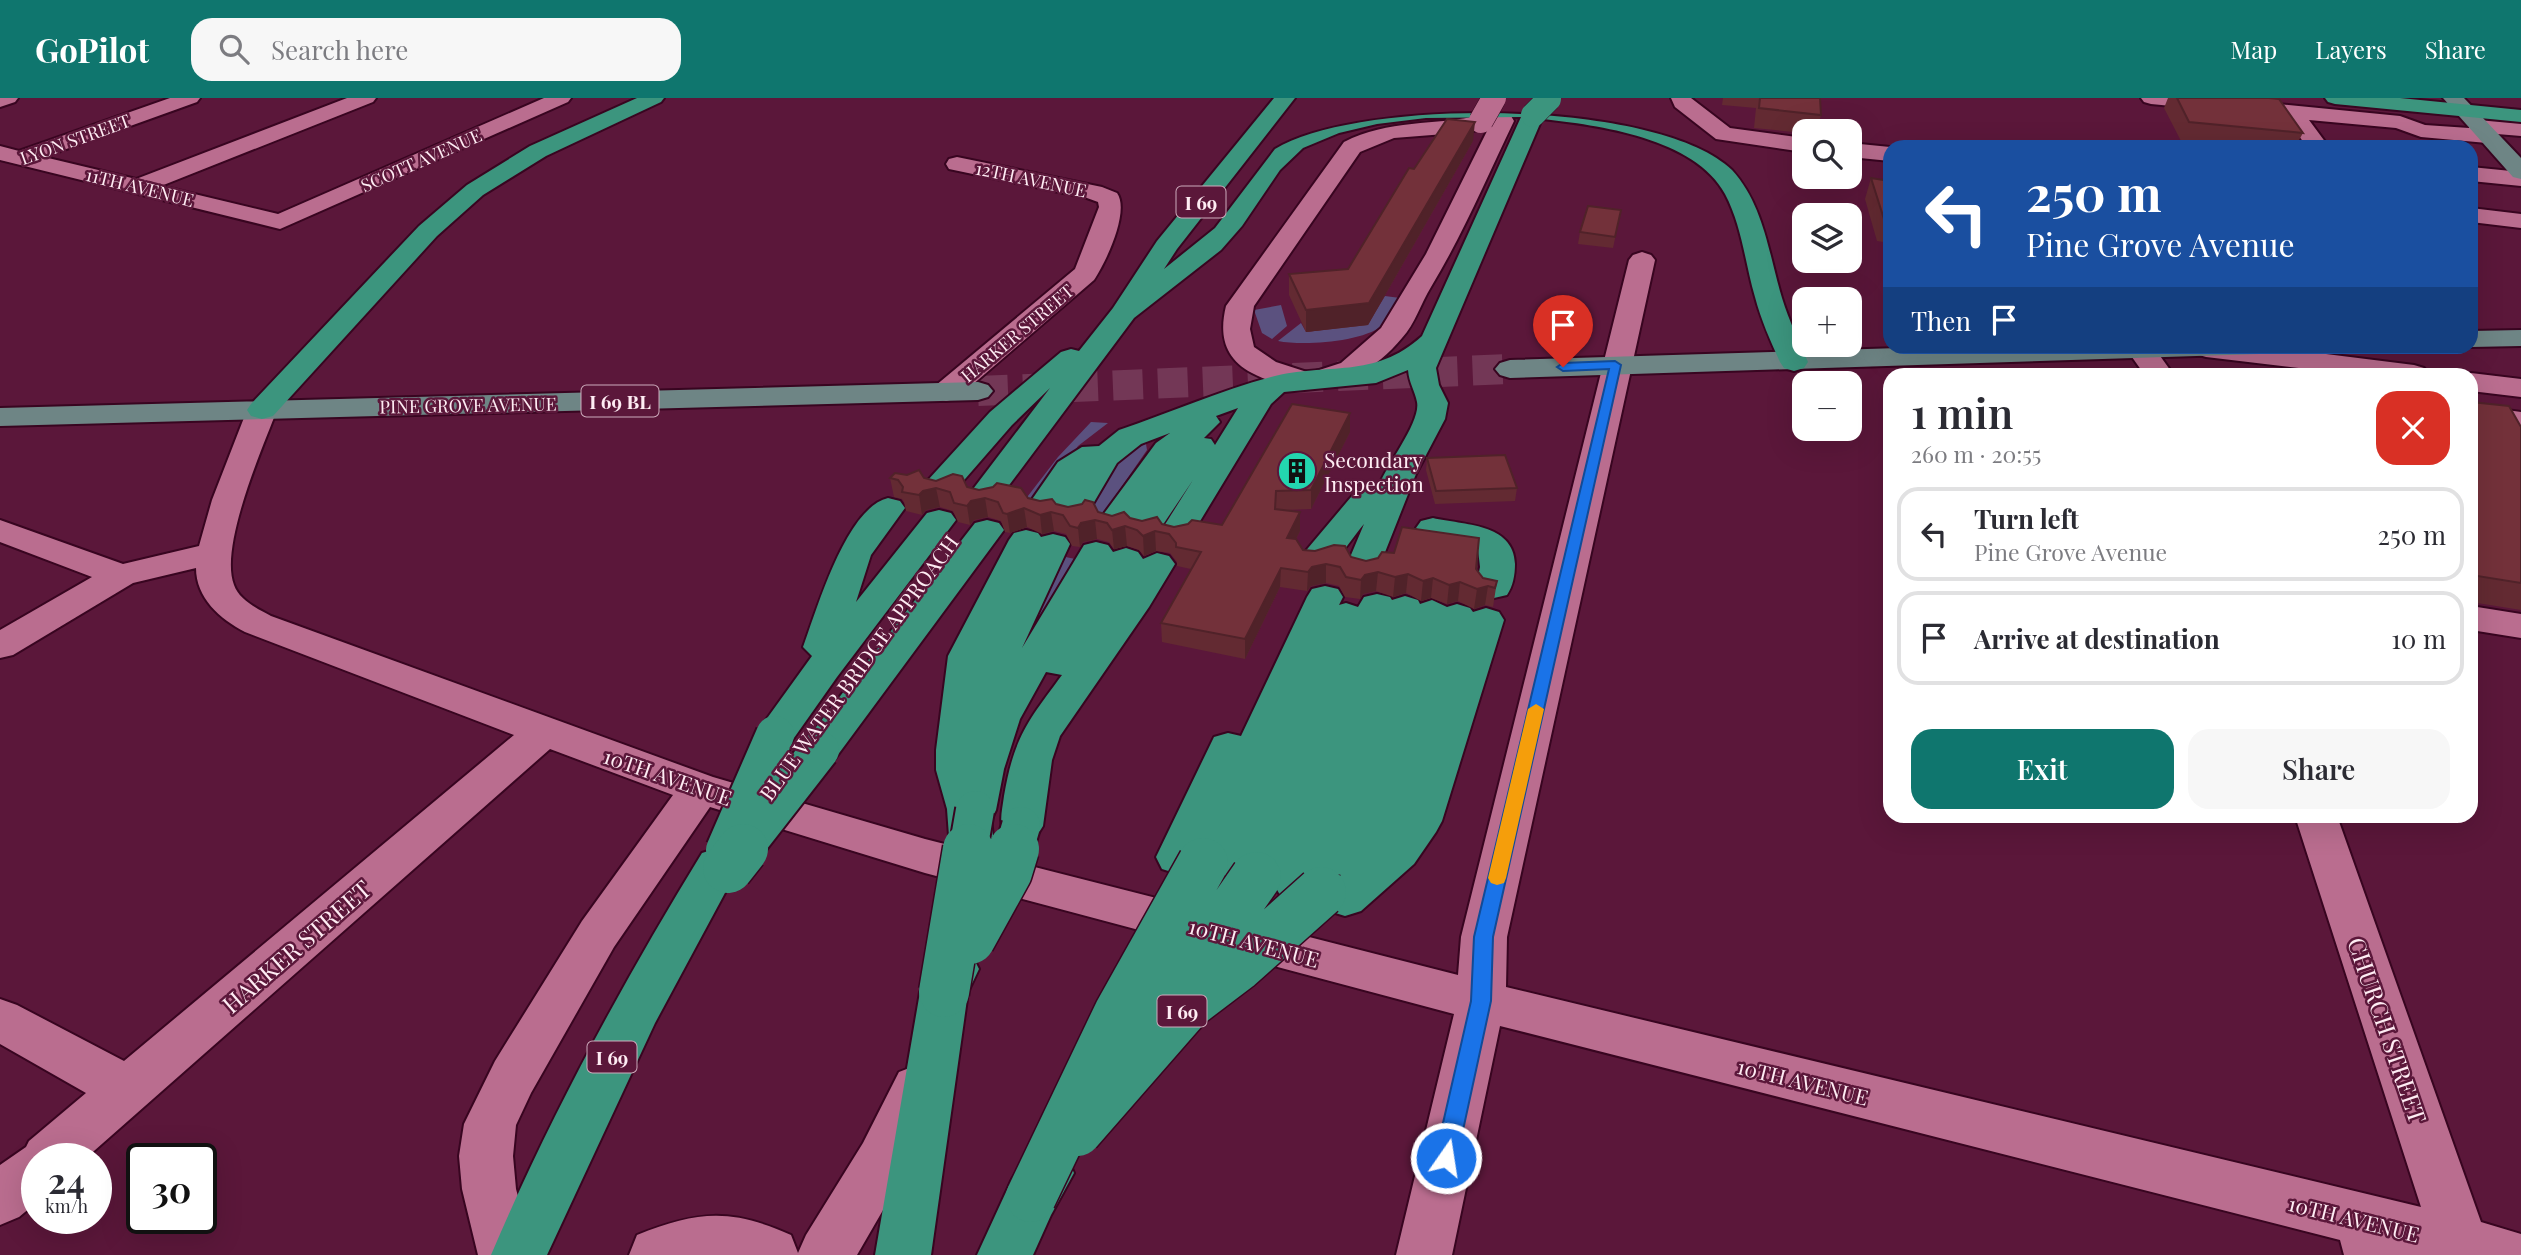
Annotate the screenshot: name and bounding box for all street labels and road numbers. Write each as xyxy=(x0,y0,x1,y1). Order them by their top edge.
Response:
street label: LYON STREET xyxy=(17,108,133,170)
street label: SCOTT AVENUE xyxy=(357,123,485,197)
street label: 12TH AVENUE xyxy=(973,156,1089,202)
street label: 11TH AVENUE xyxy=(83,162,197,212)
road number: I 69 xyxy=(1176,186,1226,218)
street label: HARKER STREET xyxy=(955,279,1079,387)
road number: I 69 BL xyxy=(582,386,658,416)
street label: PINE GROVE AVENUE xyxy=(379,391,557,419)
street label: BLUE WATER BRIDGE APPROACH xyxy=(752,529,964,805)
street label: 10TH AVENUE xyxy=(600,741,736,811)
street label: HARKER STREET xyxy=(215,872,377,1020)
street label: 10TH AVENUE xyxy=(1186,911,1322,973)
street label: CHURCH STREET xyxy=(2341,933,2435,1127)
road number: I 69 xyxy=(1158,995,1206,1026)
road number: I 69 xyxy=(588,1042,636,1072)
street label: 10TH AVENUE xyxy=(1735,1051,1871,1111)
street label: 10TH AVENUE xyxy=(2286,1188,2422,1248)

